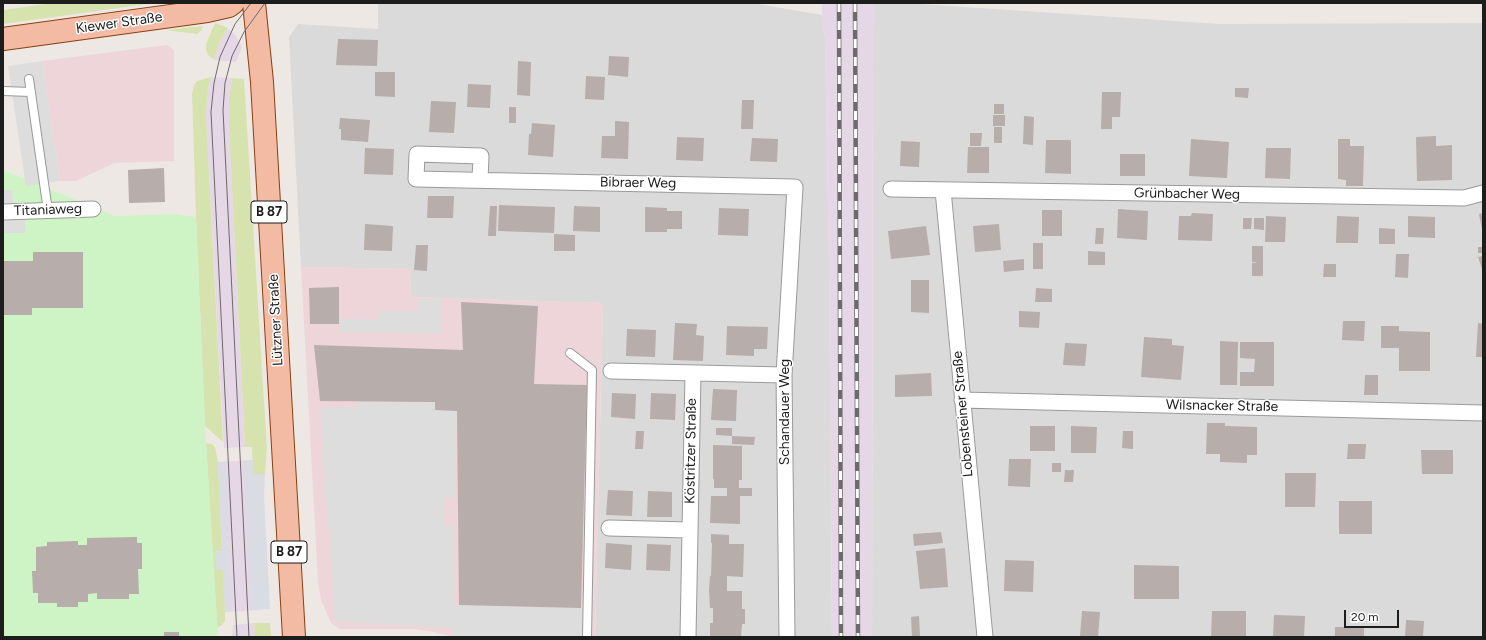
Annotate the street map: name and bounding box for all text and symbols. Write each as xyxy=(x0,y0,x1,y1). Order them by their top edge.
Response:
street label: Kiewer Straße xyxy=(75,9,163,37)
street label: Bibraer Weg xyxy=(600,174,676,192)
street label: Grünbacher Weg xyxy=(1134,185,1240,203)
street label: Titaniaweg xyxy=(14,200,82,220)
road number: B 87 xyxy=(251,201,287,223)
street label: Lützner Straße xyxy=(265,274,287,366)
street label: Lobensteiner Straße xyxy=(949,350,977,478)
street label: Schandauer Weg xyxy=(777,359,793,465)
street label: Wilsnacker Straße xyxy=(1166,397,1278,415)
street label: Köstritzer Straße xyxy=(682,398,700,504)
road number: B 87 xyxy=(271,541,307,563)
scale bar xyxy=(1346,602,1401,628)
text: 20 m xyxy=(1351,610,1379,624)

